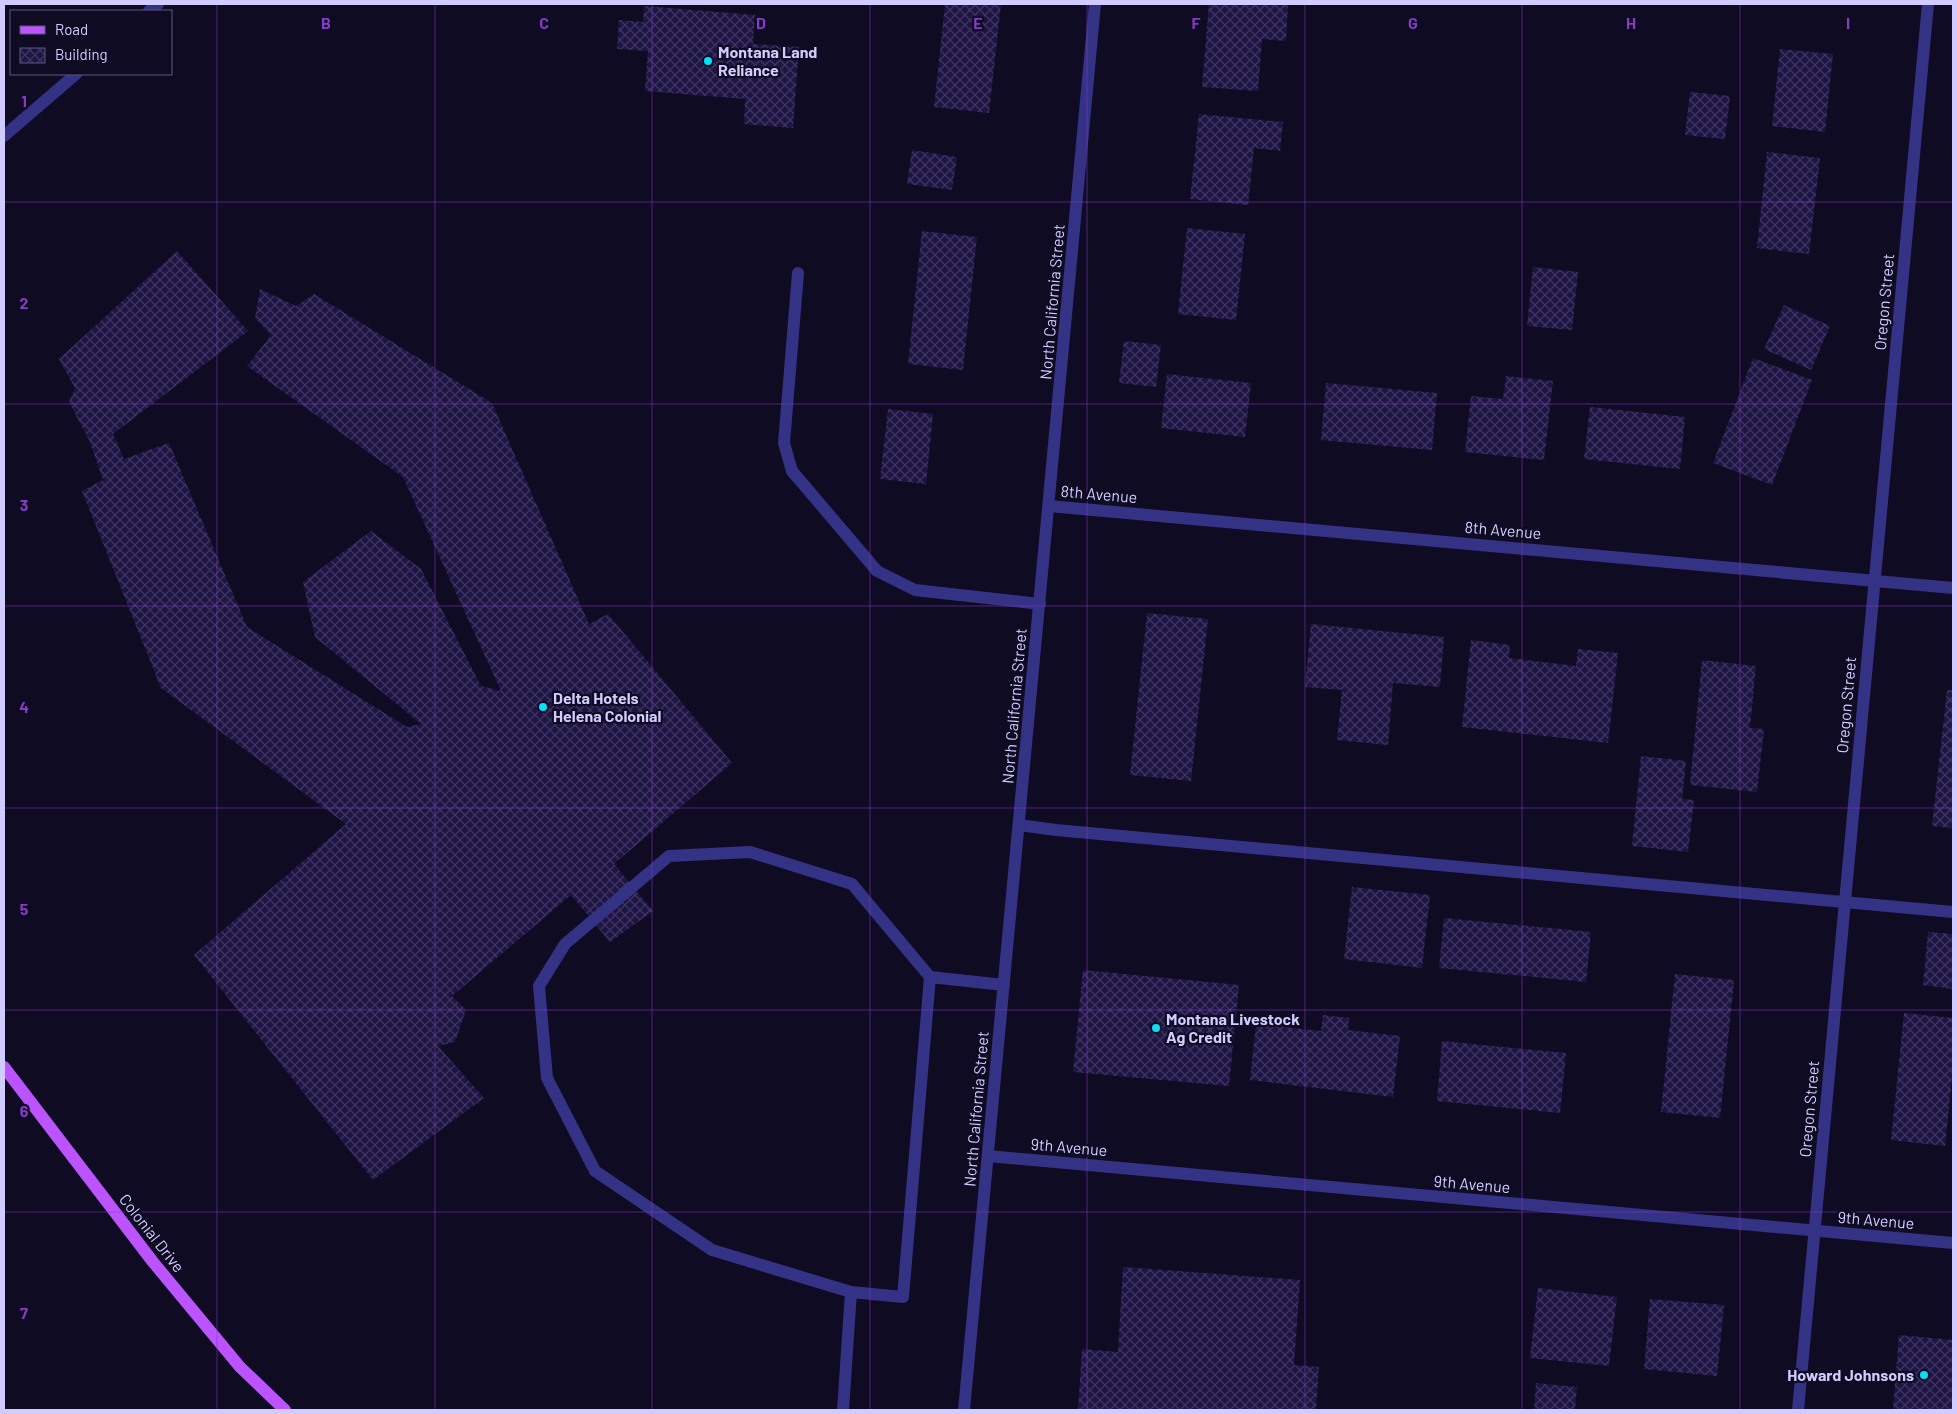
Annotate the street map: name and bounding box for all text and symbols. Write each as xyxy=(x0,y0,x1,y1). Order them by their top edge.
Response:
legend xyxy=(10,10,172,75)
text: B xyxy=(321,13,331,32)
text: C xyxy=(539,13,549,32)
text: D xyxy=(756,13,766,32)
text: E xyxy=(973,13,983,32)
text: F xyxy=(1192,13,1201,32)
text: G xyxy=(1408,13,1418,32)
text: H xyxy=(1626,13,1636,32)
text: I xyxy=(1846,13,1850,32)
text: Road xyxy=(55,20,88,38)
place label: Montana Land Reliance xyxy=(718,42,817,79)
text: Building xyxy=(55,45,108,63)
marker: Montana Land Reliance xyxy=(702,55,714,67)
text: 1 xyxy=(21,91,27,110)
street label: North California Street xyxy=(1035,223,1068,381)
street label: Oregon Street xyxy=(1870,253,1897,351)
text: 2 xyxy=(20,293,29,312)
street label: 8th Avenue xyxy=(1060,481,1138,506)
text: 3 xyxy=(20,495,28,514)
street label: 8th Avenue xyxy=(1464,517,1542,542)
street label: North California Street xyxy=(997,627,1030,785)
street label: Oregon Street xyxy=(1832,656,1859,754)
place label: Delta Hotels Helena Colonial xyxy=(553,688,662,725)
text: 4 xyxy=(19,697,29,716)
marker: Delta Hotels Helena Colonial xyxy=(537,701,549,713)
text: 5 xyxy=(20,899,29,918)
place label: Montana Livestock Ag Credit xyxy=(1166,1009,1300,1046)
marker: Montana Livestock Ag Credit xyxy=(1150,1022,1162,1034)
street label: North California Street xyxy=(959,1030,992,1188)
street label: Oregon Street xyxy=(1795,1060,1822,1158)
text: 6 xyxy=(20,1101,29,1120)
street label: 9th Avenue xyxy=(1030,1134,1108,1159)
street label: 9th Avenue xyxy=(1433,1171,1511,1196)
street label: Colonial Drive xyxy=(116,1190,189,1276)
street label: 9th Avenue xyxy=(1837,1207,1915,1232)
text: 7 xyxy=(20,1303,28,1322)
place label: Howard Johnsons xyxy=(1787,1365,1914,1384)
marker: Howard Johnsons xyxy=(1918,1369,1930,1381)

